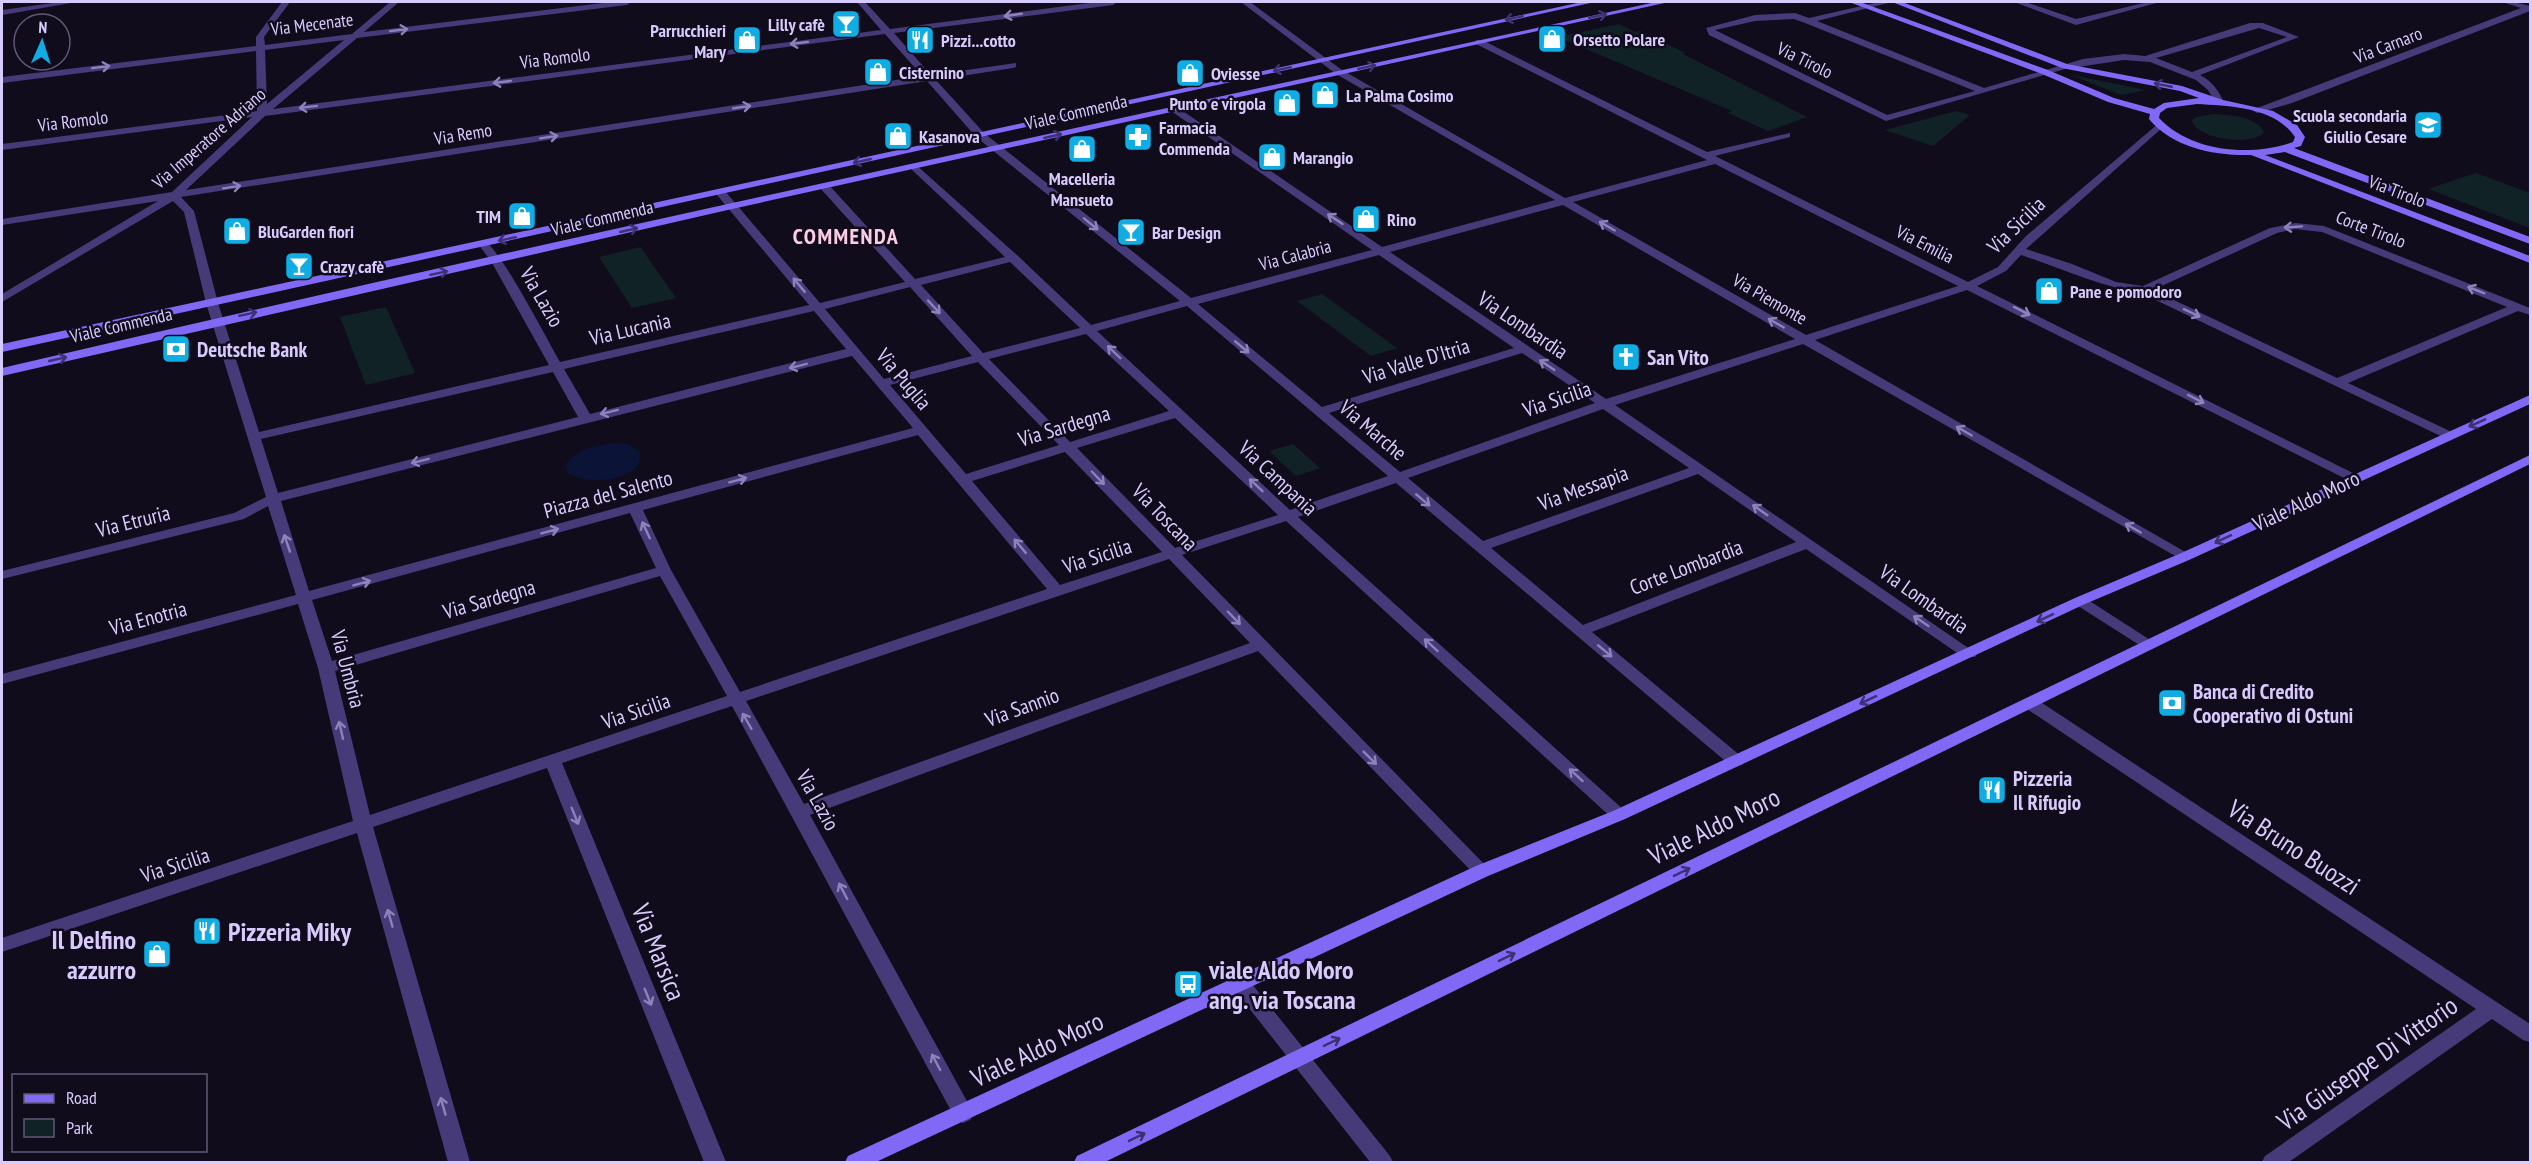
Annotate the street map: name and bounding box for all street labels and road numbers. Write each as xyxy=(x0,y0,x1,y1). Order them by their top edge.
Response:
street label: Via Mecenate xyxy=(268,8,355,41)
street label: Via Carnaro xyxy=(2350,21,2426,69)
street label: Via Tirolo xyxy=(1772,36,1837,83)
street label: Via Romolo xyxy=(518,42,592,74)
street label: Via Imperatore Adriano xyxy=(147,82,271,194)
street label: Viale Commenda xyxy=(1022,89,1129,135)
street label: Via Romolo xyxy=(36,105,110,137)
street label: Via Remo xyxy=(432,118,494,150)
street label: Via Tirolo xyxy=(2364,169,2429,212)
street label: Via Sicilia xyxy=(1981,191,2051,260)
street label: Viale Commenda xyxy=(548,195,655,241)
street label: Corte Tirolo xyxy=(2333,205,2409,253)
street label: Via Emilia xyxy=(1891,219,1958,268)
street label: Via Calabria xyxy=(1255,234,1334,276)
street label: Via Lazio xyxy=(514,261,570,332)
street label: Via Piemonte xyxy=(1728,268,1811,330)
street label: Via Lombardia xyxy=(1472,284,1573,365)
street label: Viale Commenda xyxy=(67,302,174,348)
street label: Via Lucania xyxy=(586,307,673,352)
street label: Via Valle D'Itria xyxy=(1358,332,1473,390)
street label: Via Puglia xyxy=(870,342,938,415)
street label: Via Sicilia xyxy=(1518,375,1595,424)
street label: Via Marche xyxy=(1333,393,1412,466)
street label: Via Sardegna xyxy=(1014,399,1113,453)
street label: Via Campania xyxy=(1232,434,1323,521)
street label: Via Messapia xyxy=(1533,459,1632,517)
street label: Piazza del Salento xyxy=(541,464,675,524)
street label: Viale Aldo Moro xyxy=(2247,464,2364,538)
street label: Via Toscana xyxy=(1126,477,1204,556)
street label: Via Etruria xyxy=(92,499,173,543)
street label: Via Sicilia xyxy=(1058,532,1135,580)
street label: Corte Lombardia xyxy=(1626,533,1746,601)
street label: Via Lombardia xyxy=(1873,558,1974,640)
street label: Via Sardegna xyxy=(439,573,538,625)
street label: Via Enotria xyxy=(105,595,190,642)
street label: Via Umbria xyxy=(324,626,371,711)
street label: Via Sannio xyxy=(980,681,1063,733)
street label: Via Sicilia xyxy=(597,687,674,736)
street label: Via Lazio xyxy=(790,764,846,835)
street label: Viale Aldo Moro xyxy=(1642,780,1785,872)
street label: Via Bruno Buozzi xyxy=(2221,791,2366,902)
street label: Via Sicilia xyxy=(136,841,213,889)
street label: Via Marsica xyxy=(624,898,693,1005)
street label: Via Giuseppe Di Vittorio xyxy=(2270,988,2464,1138)
street label: Viale Aldo Moro xyxy=(965,1004,1108,1094)

